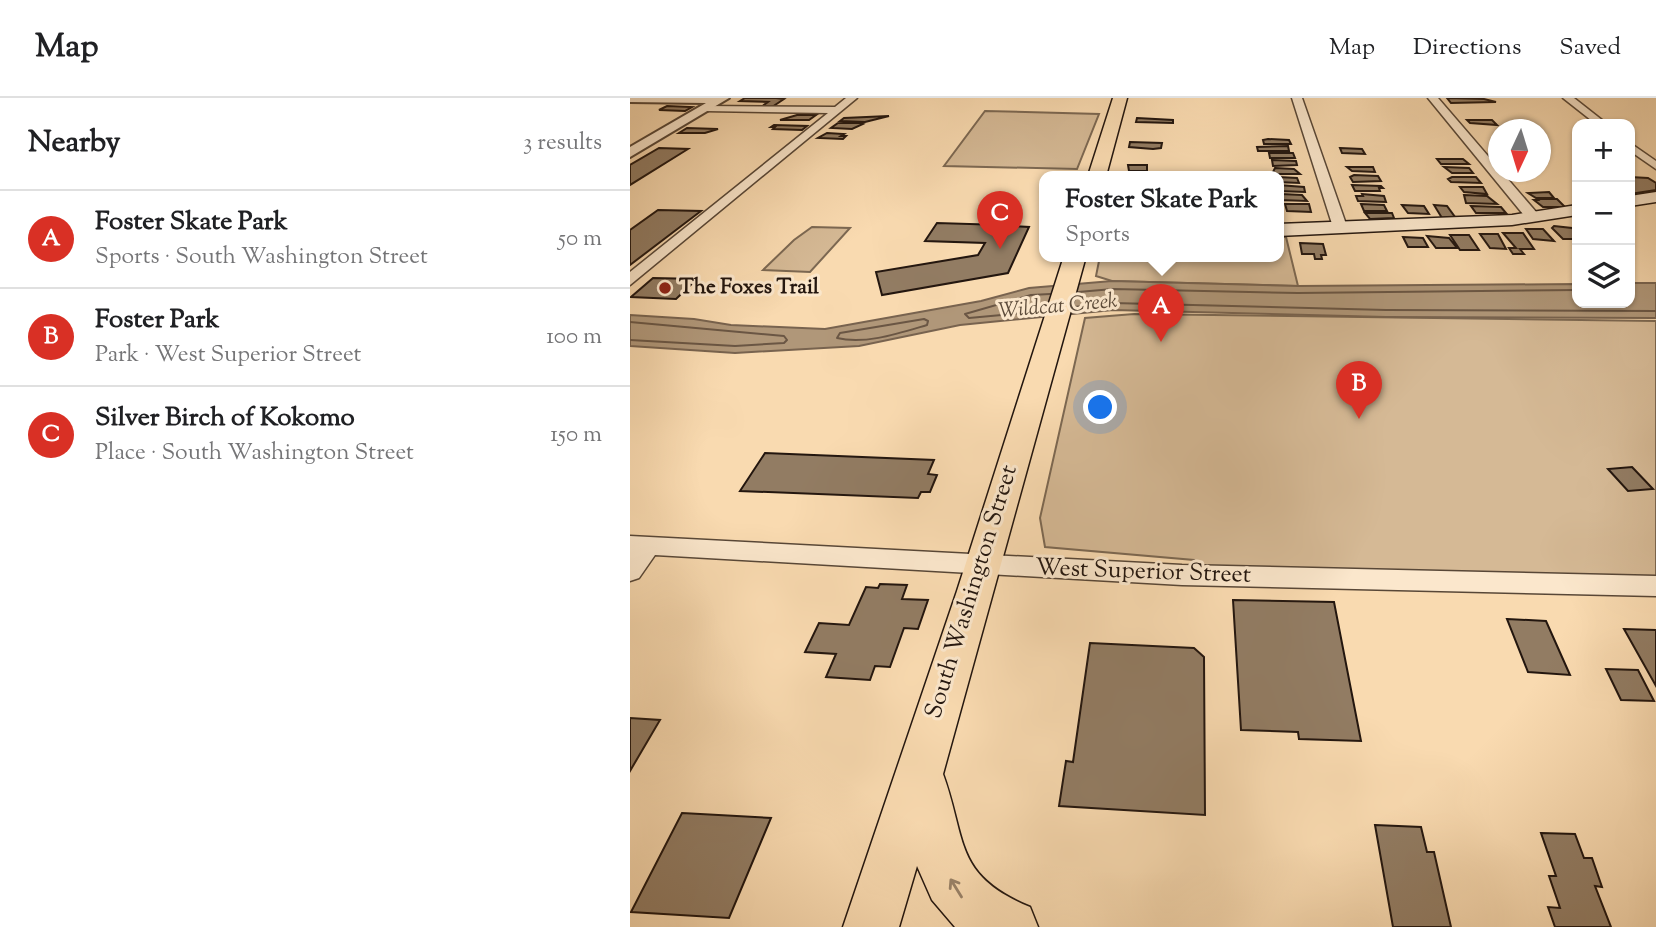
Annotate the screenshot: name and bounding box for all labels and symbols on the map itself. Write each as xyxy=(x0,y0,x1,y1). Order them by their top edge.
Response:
north arrow xyxy=(1488,119,1551,182)
pin: C xyxy=(977,191,1023,249)
place label: The Foxes Trail xyxy=(679,273,819,303)
marker: The Foxes Trail xyxy=(657,280,673,296)
pin: A xyxy=(1138,284,1184,342)
water label: Wildcat Creek xyxy=(997,287,1119,327)
pin: B xyxy=(1336,361,1382,419)
your location xyxy=(1083,390,1117,424)
street label: South Washington Street xyxy=(917,461,1027,723)
street label: West Superior Street xyxy=(1035,551,1251,593)
one-way arrow xyxy=(949,878,963,898)

